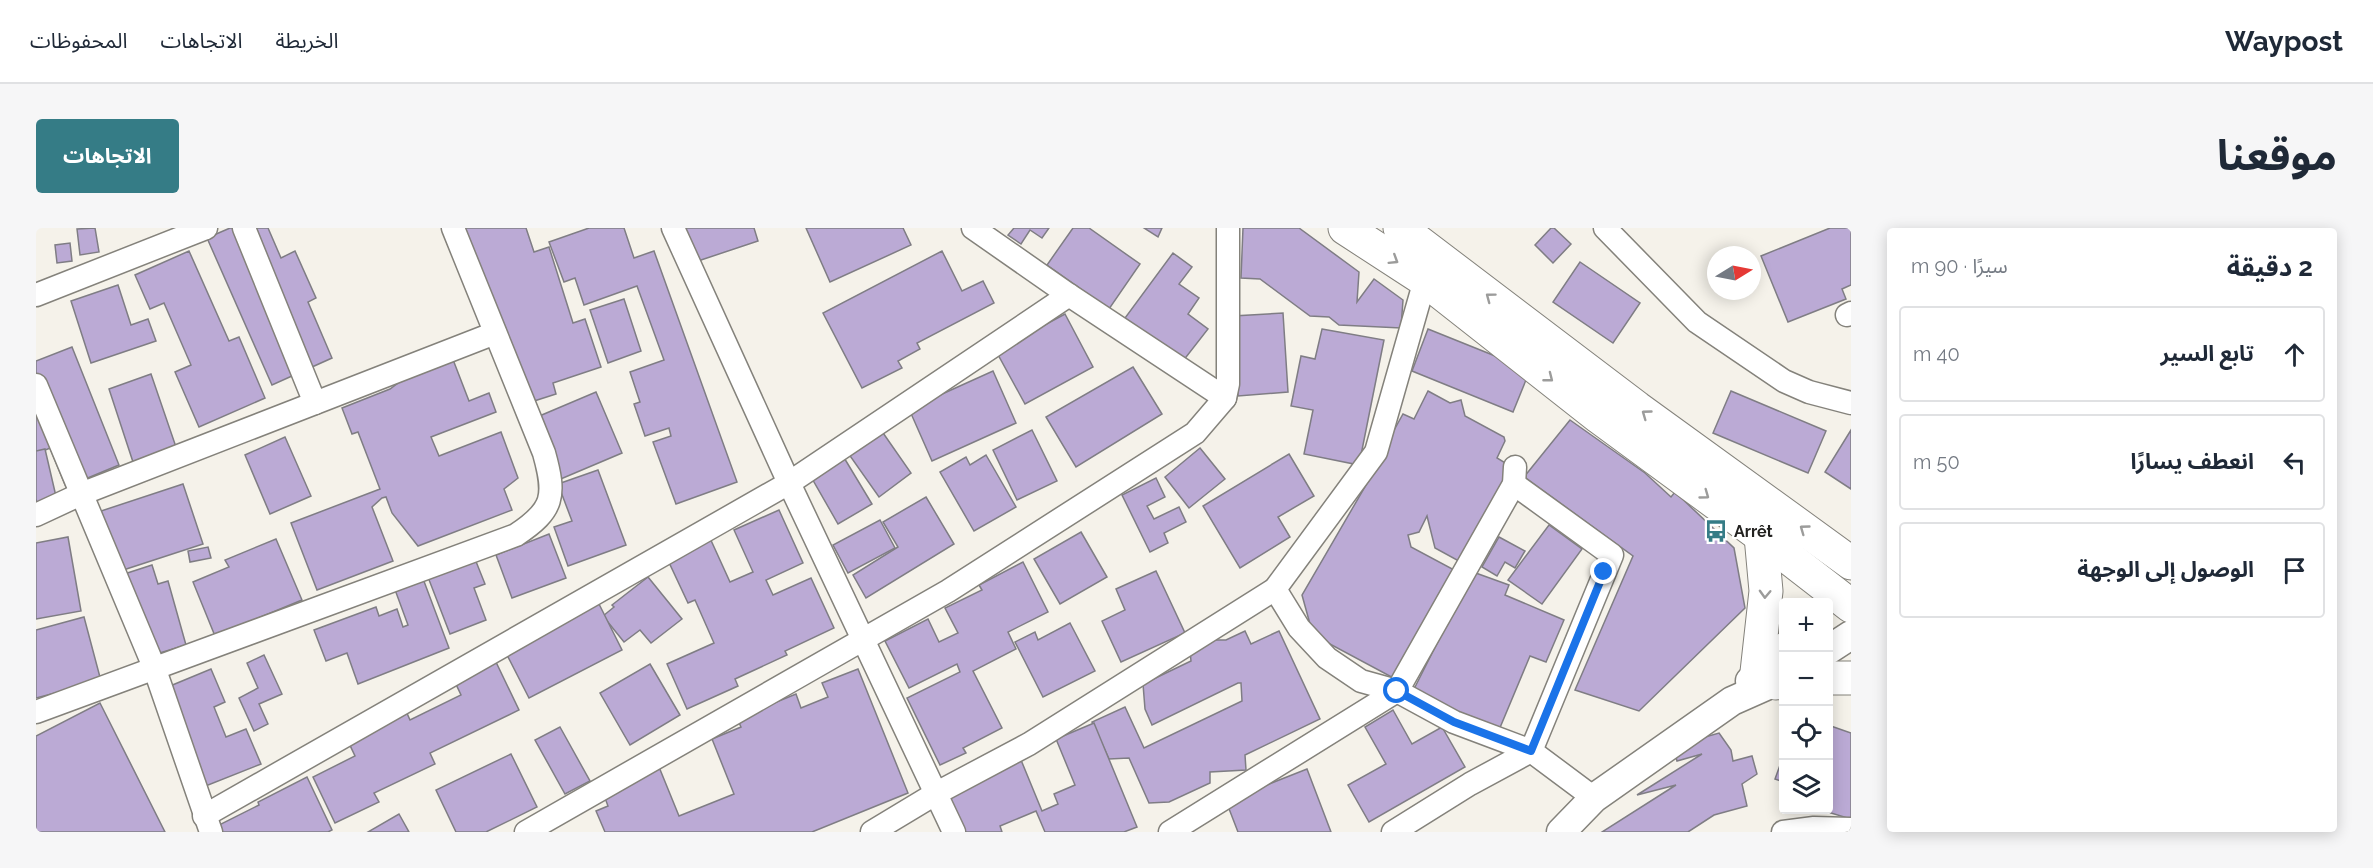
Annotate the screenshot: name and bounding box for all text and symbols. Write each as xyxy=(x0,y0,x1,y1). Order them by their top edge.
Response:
text: Waypost xyxy=(2225,25,2343,58)
text: المحفوظات xyxy=(30,28,127,53)
text: الاتجاهات xyxy=(160,28,242,53)
text: الخريطة xyxy=(275,28,338,53)
button: الاتجاهات xyxy=(36,119,179,193)
text: موقعنا xyxy=(2217,131,2337,180)
north arrow xyxy=(1707,246,1761,300)
text: 2 دقيقة xyxy=(2227,252,2313,282)
one-way arrow xyxy=(1388,253,1398,265)
text: سيرًا · 90 m xyxy=(1911,254,2008,278)
one-way arrow xyxy=(1486,293,1497,304)
icon: ahead xyxy=(2278,338,2311,371)
text: تابع السير xyxy=(2160,340,2254,366)
text: 40 m xyxy=(1913,342,1960,366)
one-way arrow xyxy=(1543,370,1554,381)
one-way arrow xyxy=(1641,411,1652,422)
icon: left xyxy=(2278,446,2311,479)
text: انعطف يسارًا xyxy=(2131,448,2254,474)
text: 50 m xyxy=(1913,450,1960,474)
one-way arrow xyxy=(1699,487,1710,498)
bus stop icon: Arrêt xyxy=(1703,518,1729,544)
place label: Arrêt xyxy=(1734,522,1773,541)
one-way arrow xyxy=(1799,525,1810,536)
icon: arrive xyxy=(2278,554,2311,587)
text: الوصول إلى الوجهة xyxy=(2077,556,2254,582)
route end xyxy=(1590,558,1616,584)
one-way arrow xyxy=(1759,589,1772,598)
map controls xyxy=(1779,598,1833,814)
button: + xyxy=(1779,598,1833,652)
button: − xyxy=(1779,652,1833,706)
route start xyxy=(1383,677,1409,703)
button: locate xyxy=(1779,706,1833,760)
button: layers xyxy=(1779,760,1833,814)

